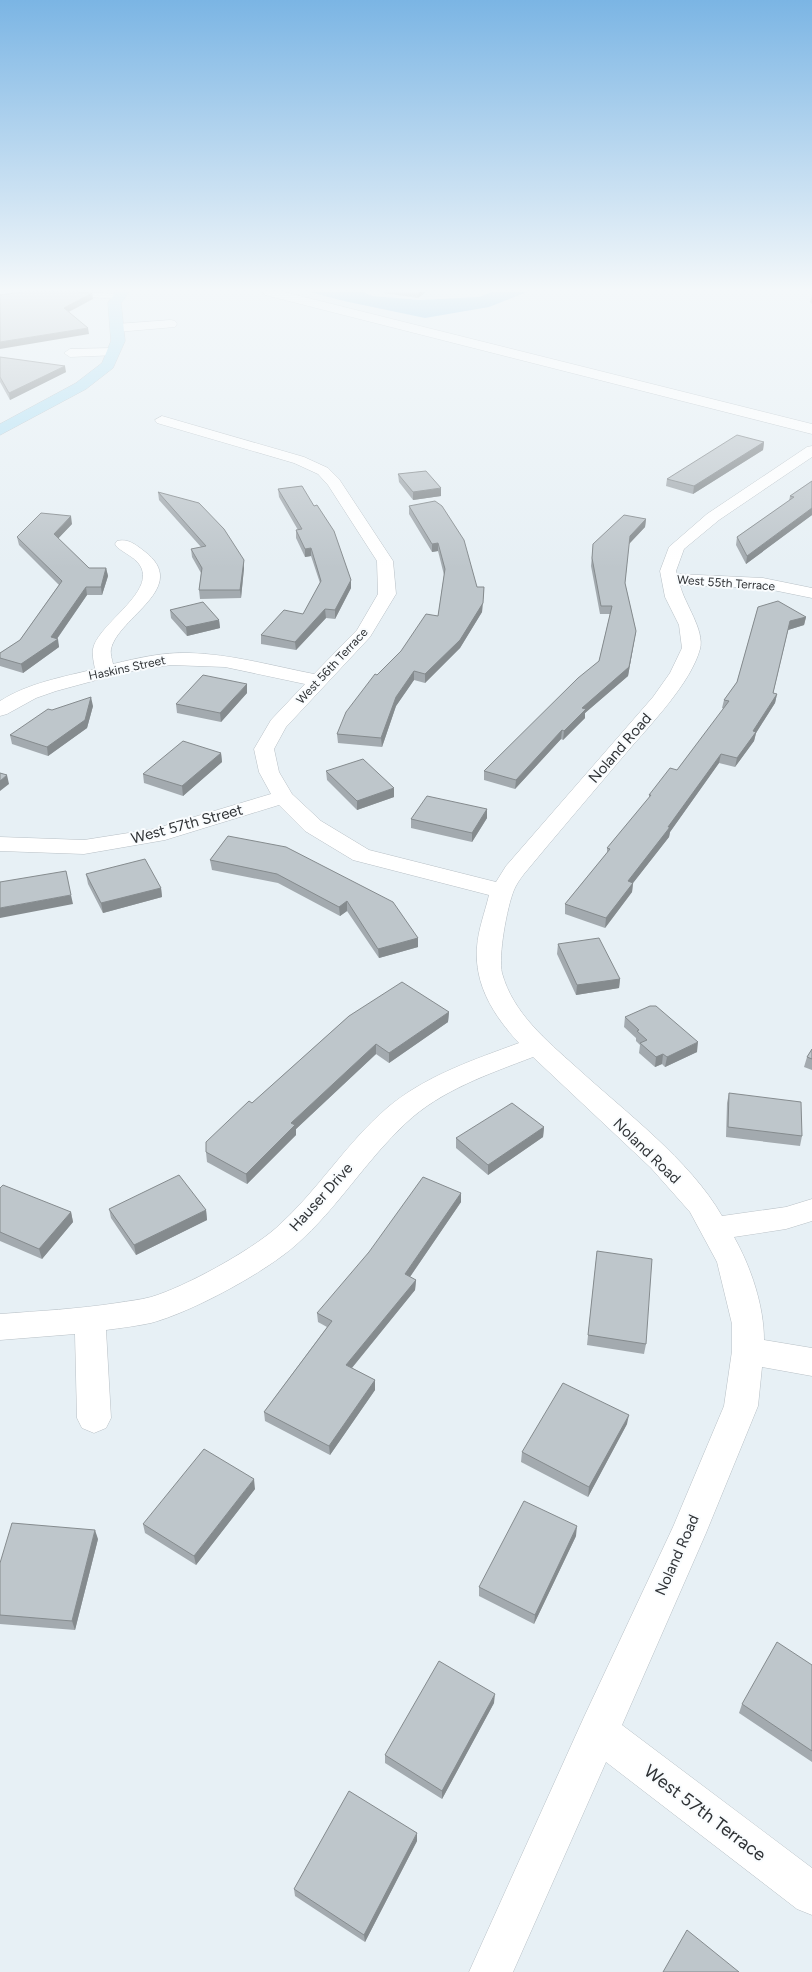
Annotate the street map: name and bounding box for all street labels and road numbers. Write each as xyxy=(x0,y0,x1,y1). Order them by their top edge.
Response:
street label: West 55th Terrace xyxy=(676,573,776,593)
street label: West 56th Terrace xyxy=(293,625,371,707)
street label: Haskins Street xyxy=(87,653,167,683)
street label: Noland Road xyxy=(585,709,655,787)
street label: West 57th Street xyxy=(129,800,245,848)
street label: Noland Road xyxy=(610,1114,684,1188)
street label: Hauser Drive xyxy=(286,1159,356,1235)
street label: Noland Road xyxy=(651,1512,703,1598)
street label: West 57th Terrace xyxy=(640,1760,770,1866)

